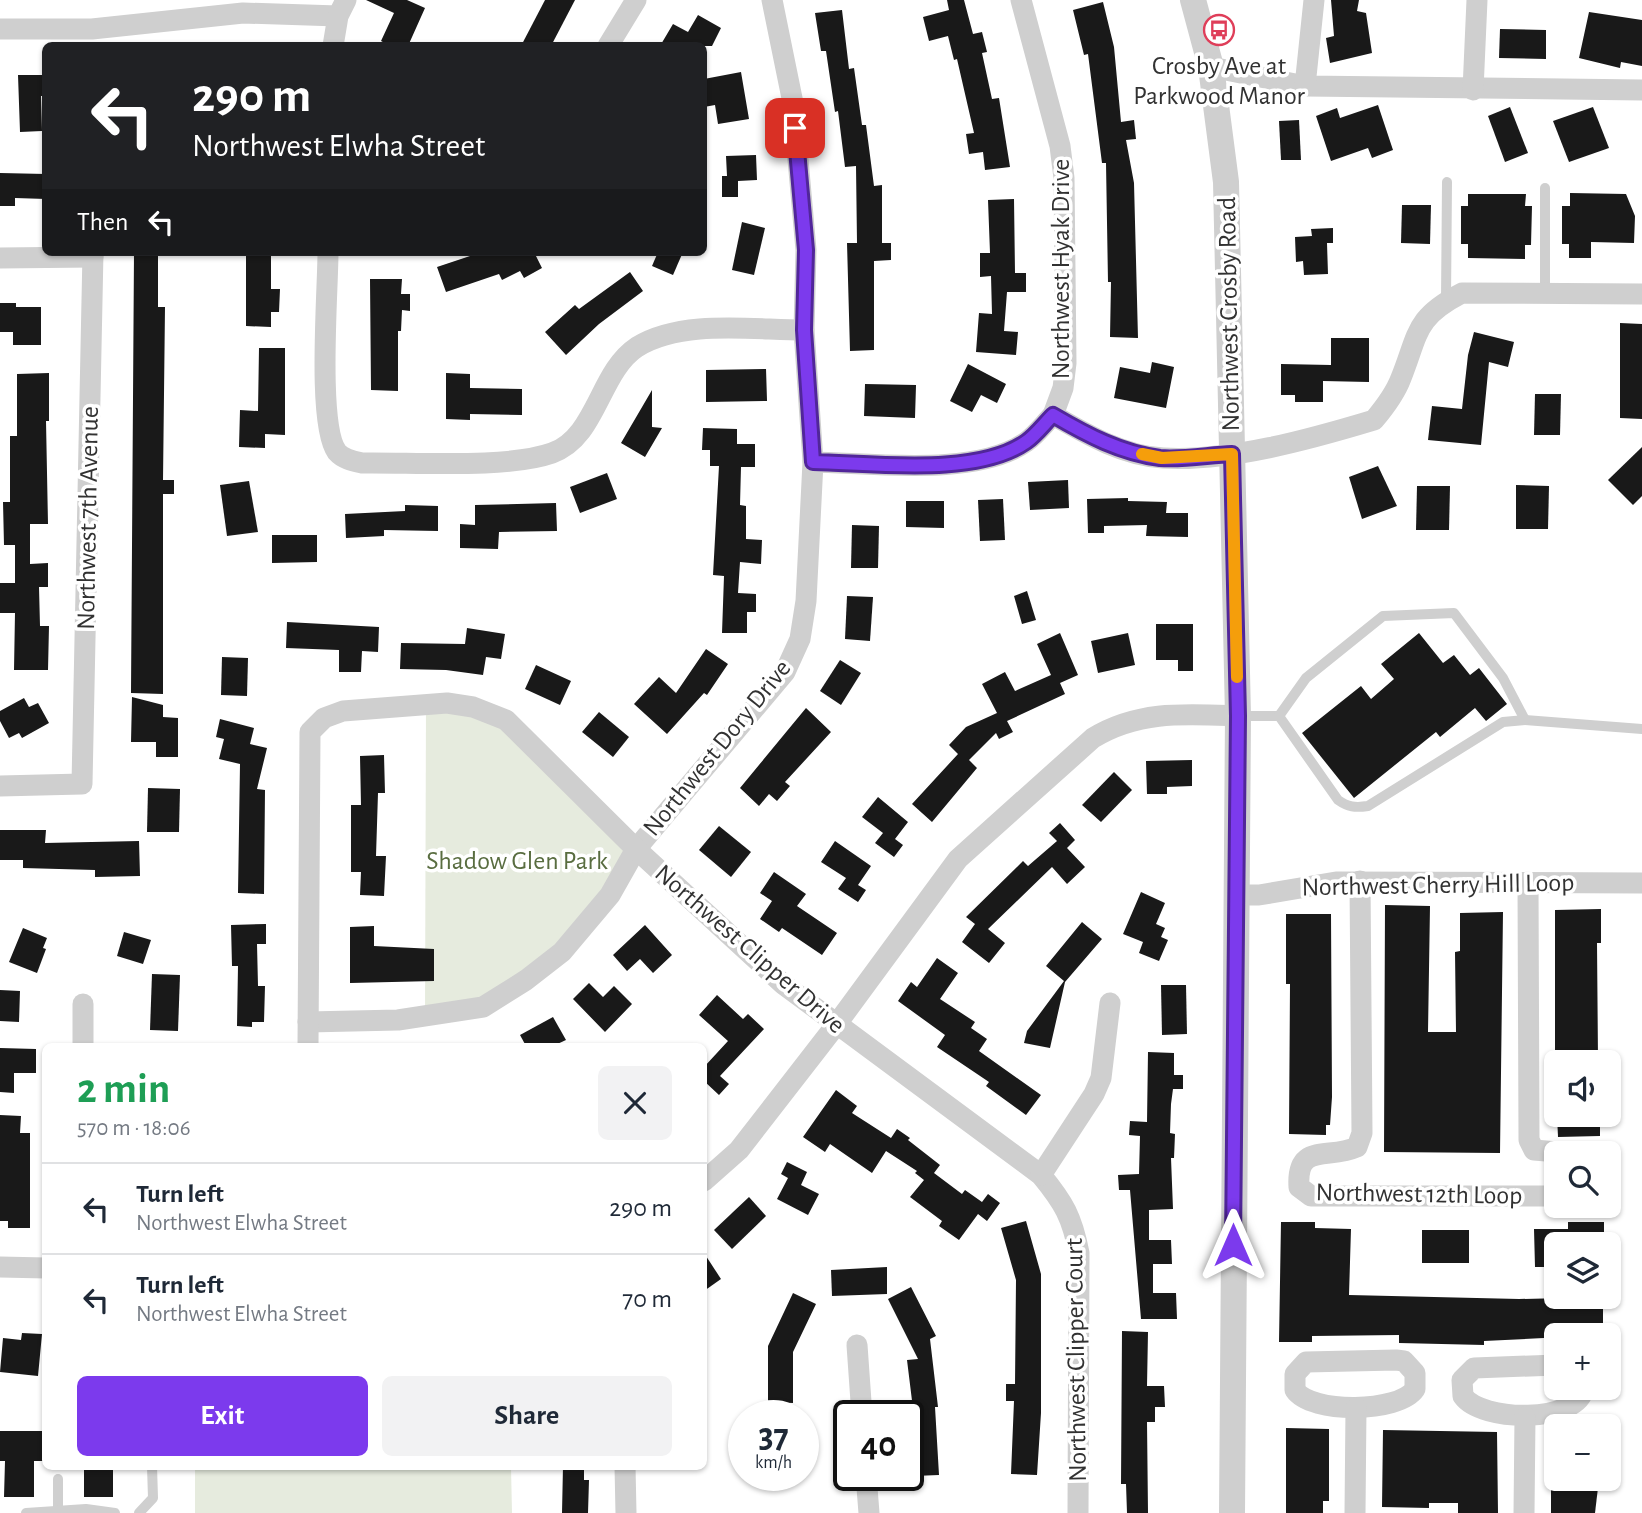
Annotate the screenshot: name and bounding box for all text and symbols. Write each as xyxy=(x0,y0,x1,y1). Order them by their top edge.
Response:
bus stop icon: Crosby Ave at Parkwood Manor xyxy=(1202,13,1236,47)
place label: Crosby Ave at Parkwood Manor xyxy=(1133,53,1305,109)
icon: left xyxy=(77,70,168,161)
text: 290 m xyxy=(192,72,311,121)
pin xyxy=(765,98,825,158)
icon: arrive xyxy=(776,109,814,147)
text: Northwest Elwha Street xyxy=(192,130,485,162)
street label: Northwest Hyak Drive xyxy=(1048,159,1074,379)
street label: Northwest Crosby Road xyxy=(1214,196,1244,432)
icon: left xyxy=(142,203,180,241)
text: Then xyxy=(77,209,128,235)
street label: Northwest 7th Avenue xyxy=(73,406,103,630)
street label: Northwest Dory Drive xyxy=(638,655,796,841)
park label: Shadow Glen Park xyxy=(426,848,608,874)
street label: Northwest Clipper Drive xyxy=(650,860,850,1038)
street label: Northwest Cherry Hill Loop xyxy=(1301,870,1575,900)
map controls xyxy=(1544,1050,1621,1491)
button: sound xyxy=(1544,1050,1621,1127)
button: close xyxy=(598,1066,672,1140)
text: 2 min xyxy=(77,1068,170,1110)
text: 570 m · 18:06 xyxy=(77,1117,190,1140)
button: search xyxy=(1544,1141,1621,1218)
street label: Northwest 12th Loop xyxy=(1315,1179,1523,1209)
text: Turn left xyxy=(136,1181,224,1207)
icon: left xyxy=(77,1190,115,1228)
text: 290 m xyxy=(609,1195,672,1221)
position arrow xyxy=(1196,1208,1270,1282)
text: Northwest Elwha Street xyxy=(136,1212,347,1235)
button: layers xyxy=(1544,1232,1621,1309)
street label: Northwest Clipper Court xyxy=(1061,1238,1091,1482)
text: Turn left xyxy=(136,1272,224,1298)
icon: left xyxy=(77,1281,115,1319)
text: 70 m xyxy=(622,1286,672,1312)
text: Northwest Elwha Street xyxy=(136,1303,347,1326)
button: + xyxy=(1544,1323,1621,1400)
button: Exit xyxy=(77,1376,368,1456)
button: Share xyxy=(382,1376,672,1456)
speed limit sign: 40 xyxy=(833,1400,924,1491)
button: − xyxy=(1544,1414,1621,1491)
text: 37 xyxy=(758,1419,789,1454)
text: km/h xyxy=(755,1454,792,1472)

